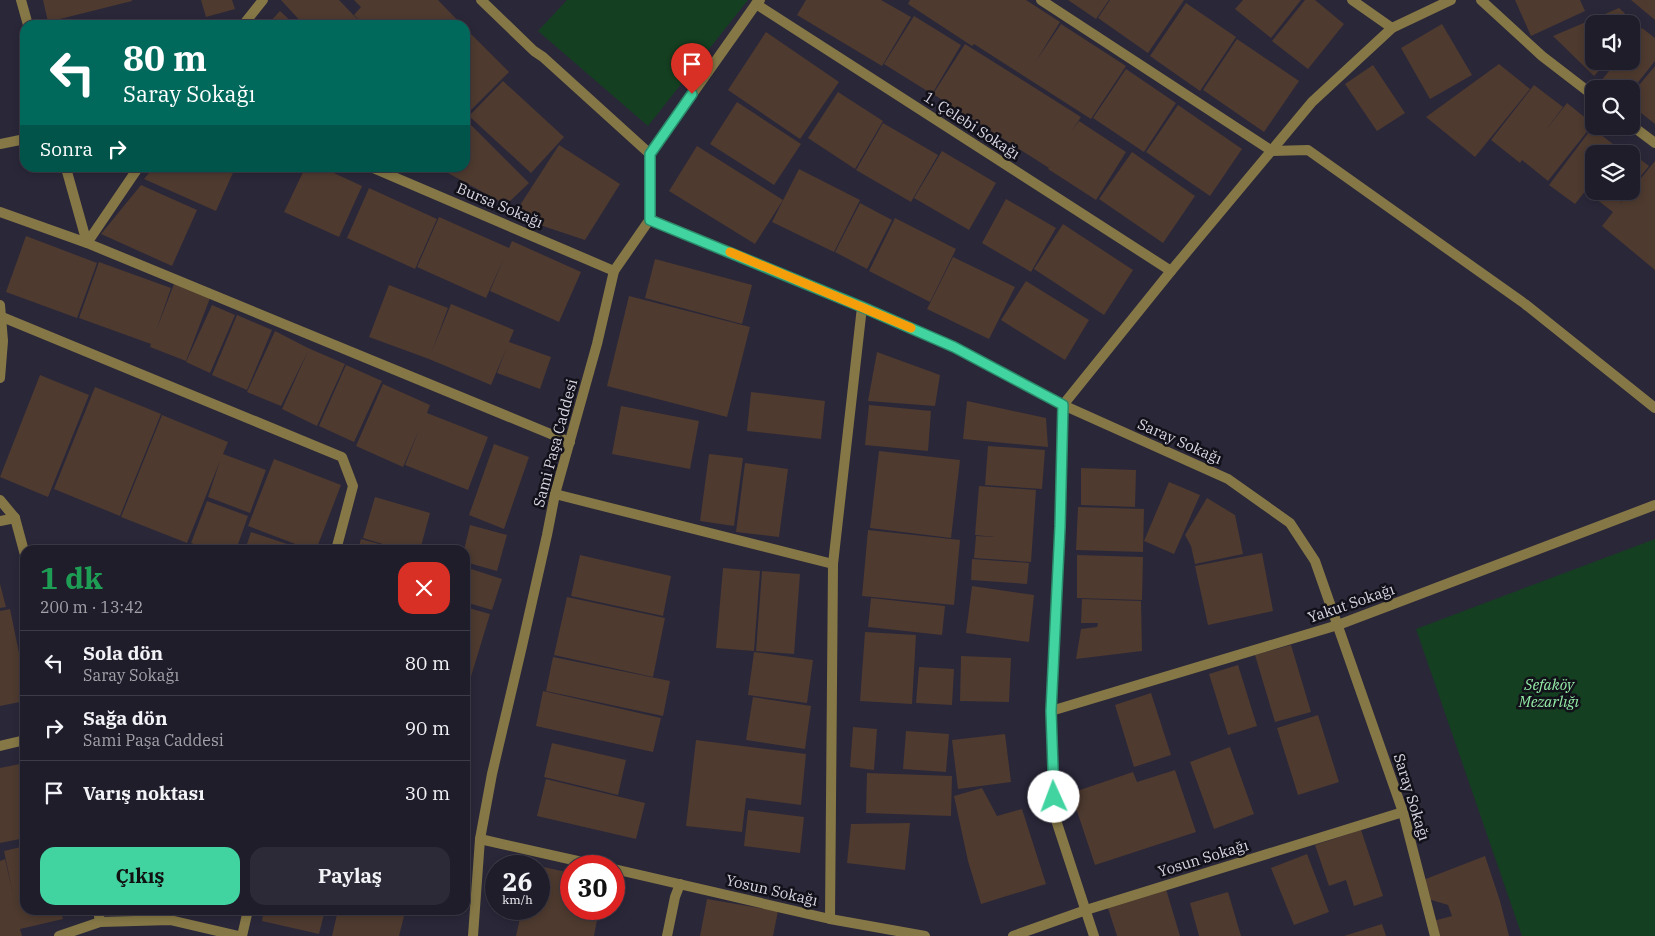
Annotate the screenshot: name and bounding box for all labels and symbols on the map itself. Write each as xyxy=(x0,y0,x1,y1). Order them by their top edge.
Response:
pin xyxy=(671,43,713,94)
street label: 1. Çelebi Sokağı xyxy=(920,87,1024,163)
street label: Bursa Sokağı xyxy=(454,178,546,232)
street label: Sami Paşa Caddesi xyxy=(529,377,581,509)
street label: Saray Sokağı xyxy=(1135,414,1225,468)
street label: Yakut Sokağı xyxy=(1305,579,1397,627)
park label: Sefaköy Mezarlığı xyxy=(1518,675,1580,711)
street label: Saray Sokağı xyxy=(1390,751,1434,843)
position arrow xyxy=(1027,770,1079,822)
street label: Yosun Sokağı xyxy=(1155,835,1251,881)
speed limit sign: 30 xyxy=(560,855,625,920)
street label: Yosun Sokağı xyxy=(724,870,820,910)

